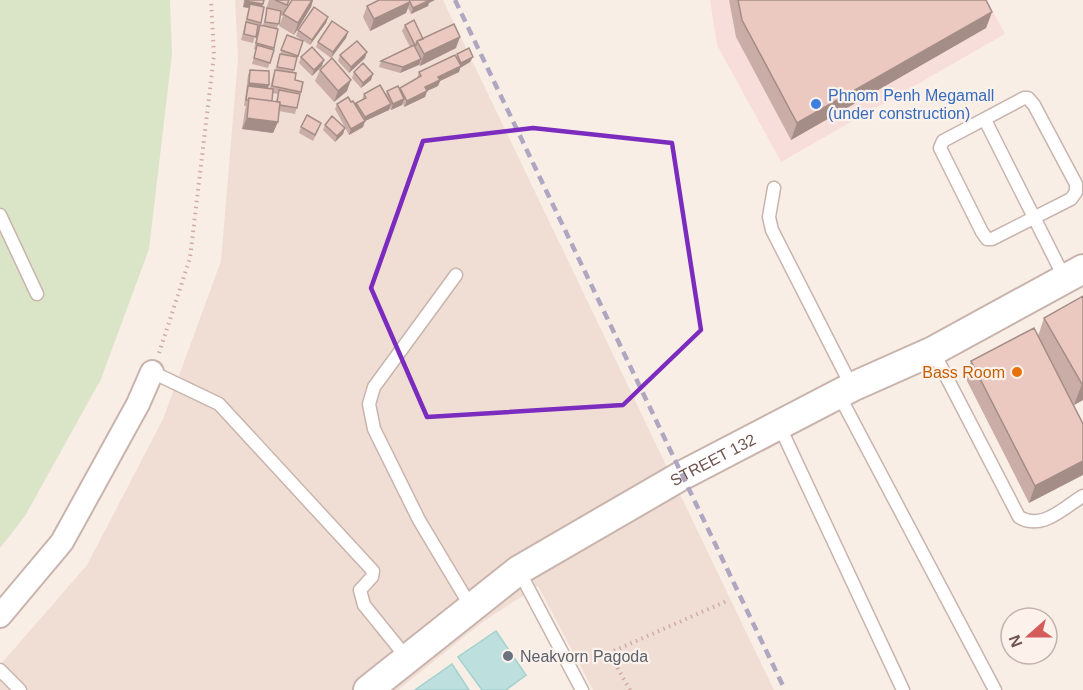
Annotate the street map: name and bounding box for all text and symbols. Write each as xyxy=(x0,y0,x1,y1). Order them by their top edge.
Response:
place label: Phnom Penh Megamall (under construction) xyxy=(828,87,994,122)
marker: Phnom Penh Megamall (under construction) xyxy=(809,97,823,111)
place label: Bass Room xyxy=(922,364,1005,381)
marker: Bass Room xyxy=(1010,365,1024,379)
street label: STREET 132 xyxy=(667,431,759,489)
north arrow xyxy=(999,606,1059,666)
text: N xyxy=(1005,633,1025,650)
place label: Neakvorn Pagoda xyxy=(520,648,648,665)
marker: Neakvorn Pagoda xyxy=(501,649,515,663)

